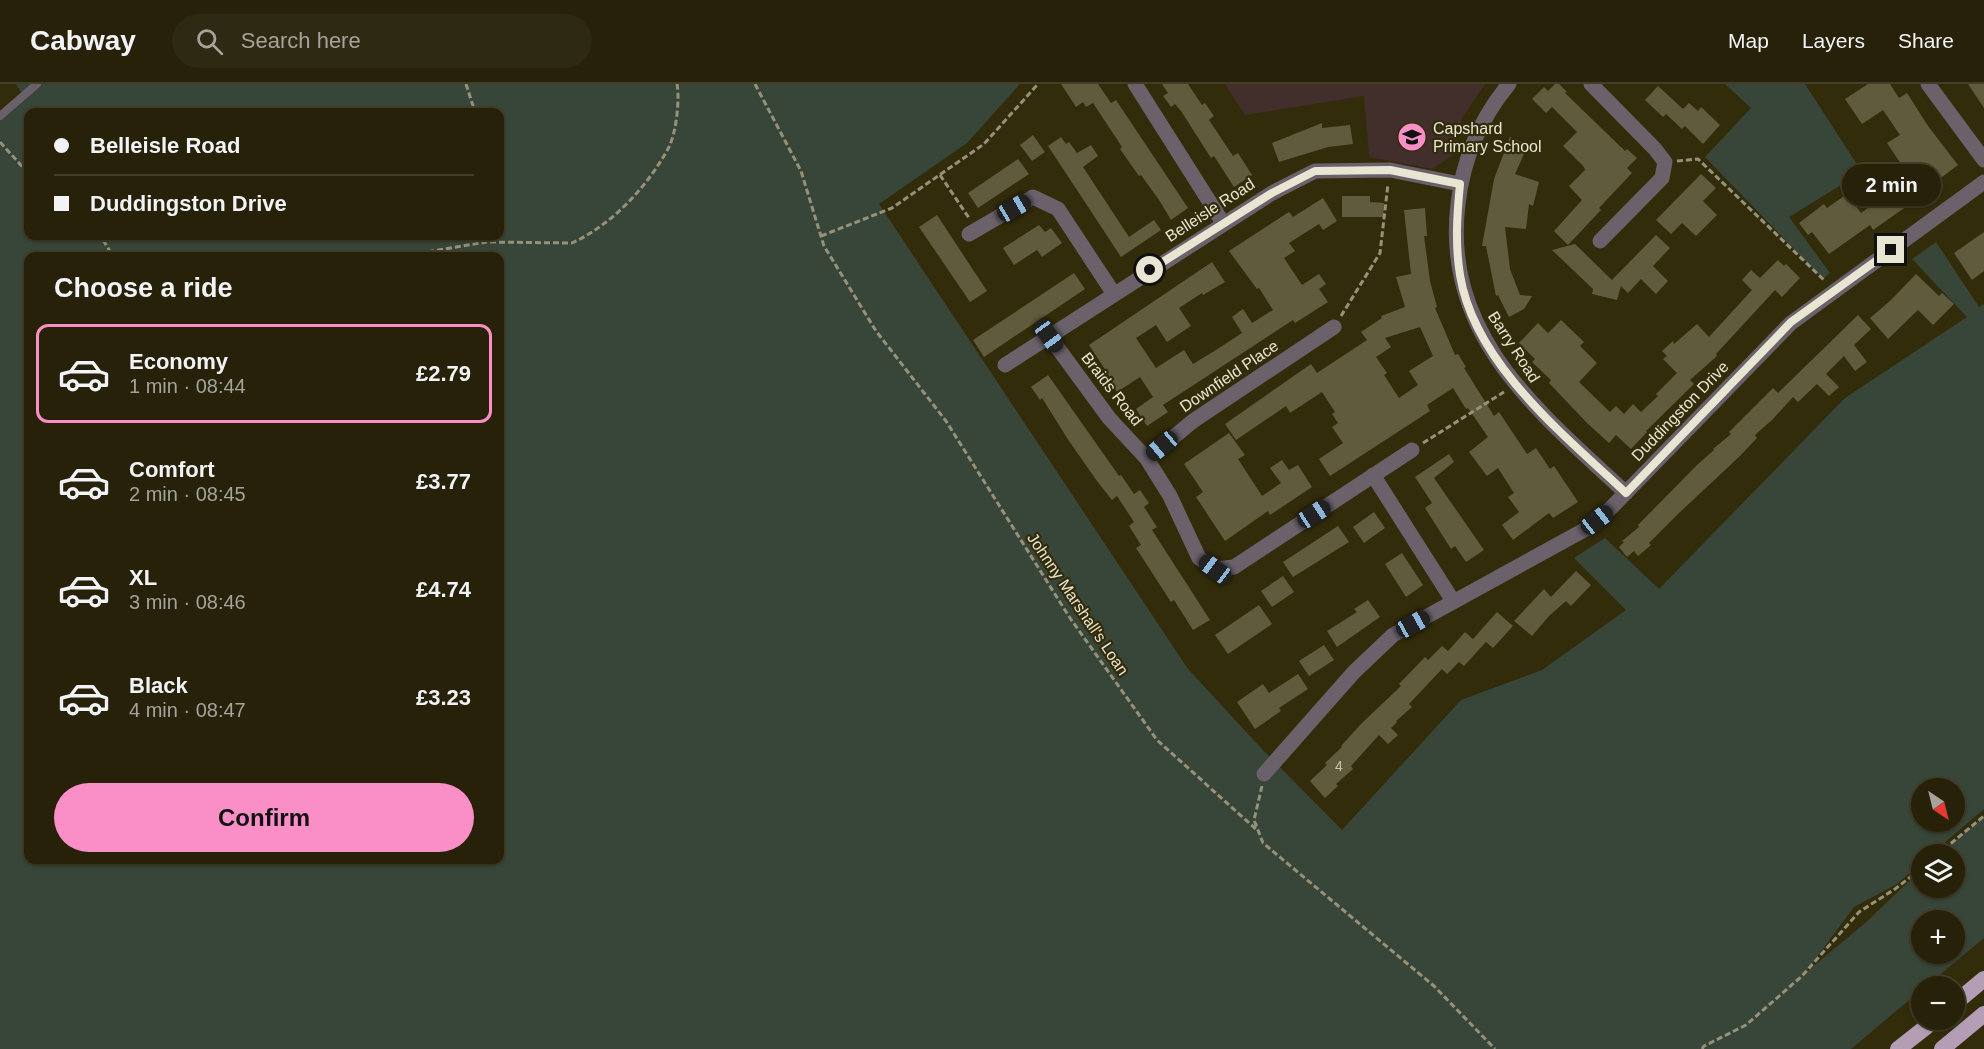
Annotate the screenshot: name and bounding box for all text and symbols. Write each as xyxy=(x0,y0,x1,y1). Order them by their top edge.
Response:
search box xyxy=(172,14,592,68)
text: Cabway xyxy=(30,25,136,56)
icon: search xyxy=(193,25,226,58)
text: Search here xyxy=(241,28,361,53)
text: Map xyxy=(1728,29,1769,52)
text: Layers xyxy=(1802,29,1865,52)
text: Share xyxy=(1898,29,1954,52)
place label: Capshard Primary School xyxy=(1433,120,1541,155)
school or university icon: Capshard Primary School xyxy=(1396,121,1428,153)
text: Belleisle Road xyxy=(90,133,240,158)
callout: 2 min xyxy=(1842,163,1940,205)
text: 2 min xyxy=(1865,174,1918,196)
street label: Belleisle Road xyxy=(1162,175,1258,245)
text: Duddingston Drive xyxy=(90,191,287,216)
car xyxy=(994,191,1034,225)
route end xyxy=(1877,236,1904,263)
route start xyxy=(1136,256,1163,283)
text: Choose a ride xyxy=(54,273,233,303)
street label: Barry Road xyxy=(1485,308,1543,386)
car xyxy=(1031,316,1067,356)
street label: Downfield Place xyxy=(1177,337,1281,415)
icon: car xyxy=(57,347,111,401)
text: Economy xyxy=(129,349,228,374)
street label: Braids Road xyxy=(1078,349,1146,429)
street label: Duddingston Drive xyxy=(1628,358,1732,464)
text: £2.79 xyxy=(416,361,471,386)
text: 1 min · 08:44 xyxy=(129,375,246,397)
car xyxy=(1142,428,1182,464)
icon: car xyxy=(57,455,111,509)
text: Comfort xyxy=(129,457,215,482)
text: £3.77 xyxy=(416,469,471,494)
text: 2 min · 08:45 xyxy=(129,483,246,505)
car xyxy=(1294,497,1334,531)
car xyxy=(1577,502,1617,538)
street label: Johnny Marshall's Loan xyxy=(1024,530,1132,678)
car xyxy=(1195,551,1235,587)
icon: car xyxy=(57,563,111,617)
text: XL xyxy=(129,565,157,590)
text: £4.74 xyxy=(416,577,471,602)
text: 3 min · 08:46 xyxy=(129,591,246,613)
car xyxy=(1393,607,1433,641)
icon: car xyxy=(57,671,111,725)
text: Black xyxy=(129,673,188,698)
text: £3.23 xyxy=(416,685,471,710)
text: 4 min · 08:47 xyxy=(129,699,246,721)
house number: 4 xyxy=(1335,758,1343,774)
north arrow xyxy=(1911,778,1965,832)
map controls xyxy=(1911,778,1965,1030)
button: Confirm xyxy=(54,783,474,852)
button: layers xyxy=(1911,844,1965,898)
button: + xyxy=(1911,910,1965,964)
button: − xyxy=(1911,976,1965,1030)

